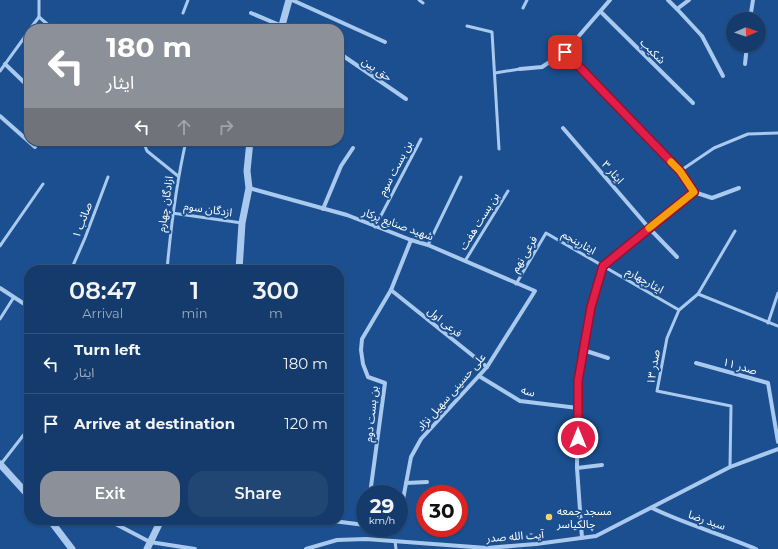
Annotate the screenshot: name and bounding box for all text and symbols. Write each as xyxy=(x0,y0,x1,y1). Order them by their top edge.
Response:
north arrow xyxy=(726,12,766,52)
map controls xyxy=(726,12,766,52)
text: 180 m xyxy=(106,30,192,64)
pin xyxy=(548,35,582,69)
street label: شکیب xyxy=(637,35,669,67)
icon: left xyxy=(40,40,92,92)
icon: arrive xyxy=(554,41,576,63)
street label: حق بین xyxy=(359,54,395,84)
text: ایثار xyxy=(106,72,134,94)
icon: left xyxy=(131,116,153,138)
icon: ahead xyxy=(173,116,195,138)
icon: right xyxy=(215,116,237,138)
street label: بن بست سوم xyxy=(375,138,416,198)
street label: ایثار ۳ xyxy=(599,157,627,187)
street label: ازادگان چهارم xyxy=(154,175,177,233)
street label: بن بست هفت xyxy=(456,190,502,252)
street label: ازدگان سوم xyxy=(183,199,233,220)
street label: صائب ۱ xyxy=(69,200,95,240)
street label: شهید صنایع پرکار xyxy=(359,204,436,245)
street label: ایثارپنجم xyxy=(558,227,599,259)
street label: فرعی نهم xyxy=(508,233,542,276)
street label: ایثارچهارم xyxy=(623,264,666,297)
text: 08:47 xyxy=(69,276,137,305)
text: 1 xyxy=(190,276,199,305)
text: 300 xyxy=(253,276,299,305)
street label: فرعی اول xyxy=(425,304,465,340)
text: Arrival xyxy=(82,305,123,321)
text: min xyxy=(182,305,208,321)
text: m xyxy=(269,305,283,321)
text: Turn left xyxy=(74,340,141,359)
street label: صدر ۱۳ xyxy=(643,348,663,386)
street label: علی حسینی سهیل نژاد xyxy=(413,350,489,434)
icon: left xyxy=(40,353,62,375)
text: 180 m xyxy=(283,354,328,373)
street label: صدر ۱۱ xyxy=(721,354,759,378)
text: ایثار xyxy=(74,364,94,380)
street label: سه xyxy=(519,382,537,400)
street label: بن بست دوم xyxy=(361,385,382,443)
icon: arrive xyxy=(40,413,62,435)
text: Arrive at destination xyxy=(74,414,235,433)
text: 120 m xyxy=(284,414,328,433)
position arrow xyxy=(557,417,599,459)
button: Exit xyxy=(40,471,180,517)
button: Share xyxy=(188,471,328,517)
speed limit sign: 30 xyxy=(416,485,468,537)
text: 29 xyxy=(370,494,394,518)
place label: مسجد جمعه چالکیاسر xyxy=(556,504,612,532)
street label: سید رضا xyxy=(687,507,728,533)
marker: مسجد جمعه چالکیاسر xyxy=(544,512,554,522)
text: km/h xyxy=(369,514,395,527)
street label: آیت الله صدر xyxy=(485,527,545,545)

